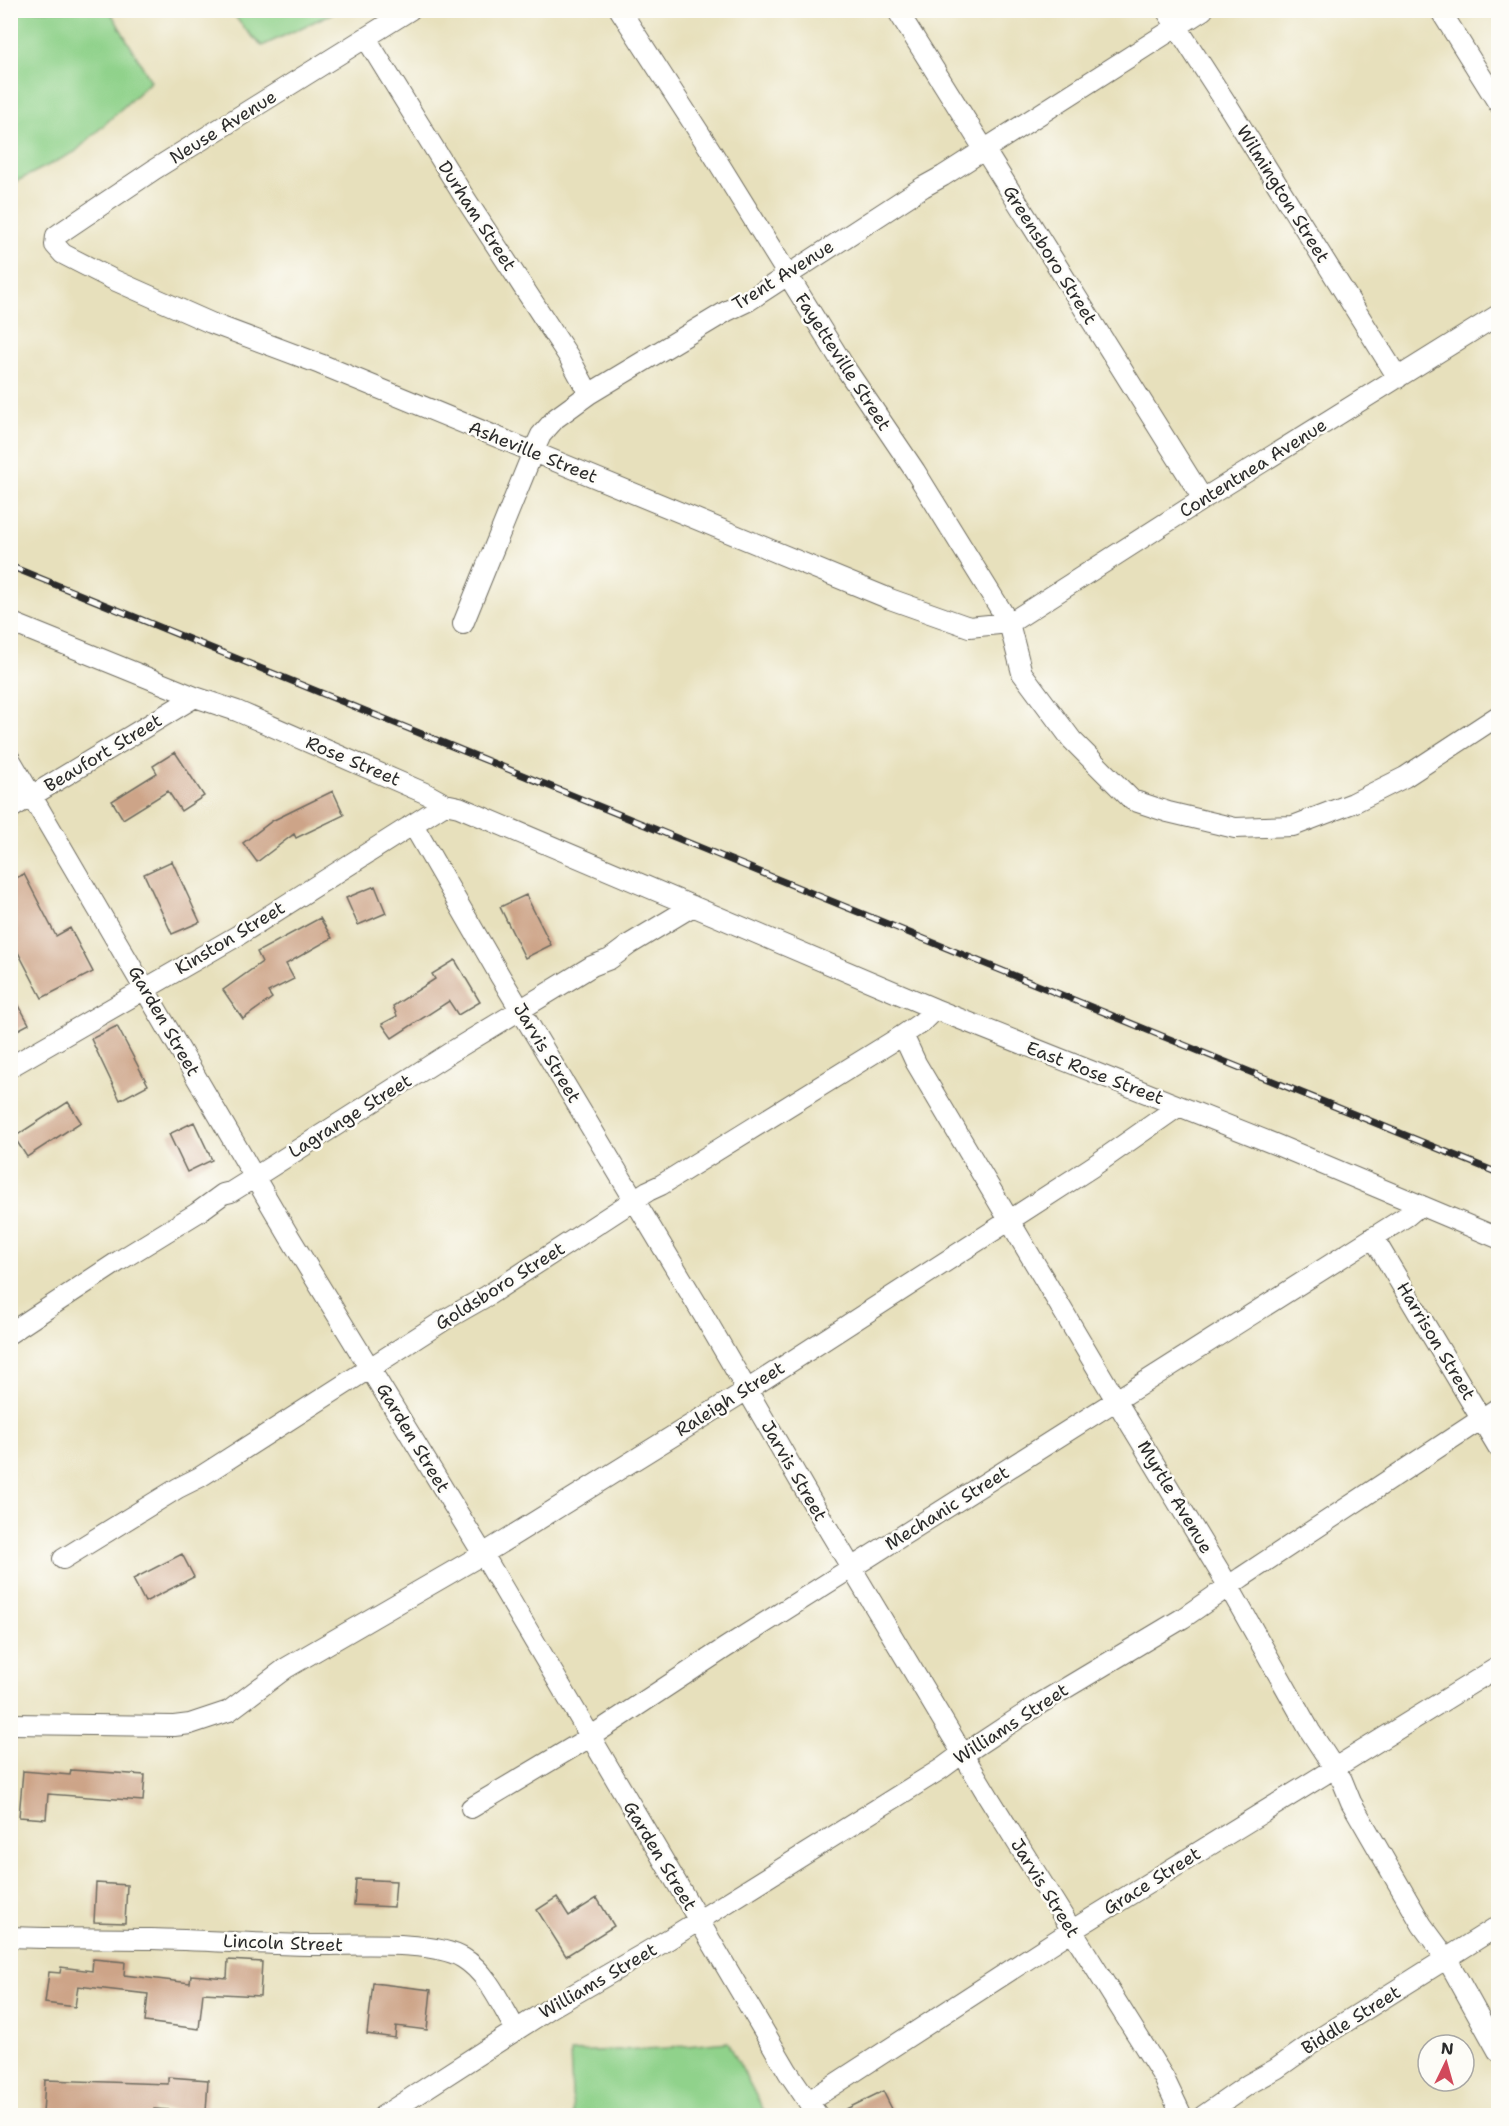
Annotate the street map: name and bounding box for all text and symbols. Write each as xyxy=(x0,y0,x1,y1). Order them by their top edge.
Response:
street label: Neuse Avenue xyxy=(165,84,281,170)
street label: Wilmington Street xyxy=(1231,121,1335,267)
street label: Durham Street xyxy=(432,156,522,276)
street label: Greensboro Street xyxy=(998,181,1102,329)
street label: Trent Avenue xyxy=(728,234,838,316)
street label: Fayetteville Street xyxy=(790,289,897,435)
street label: Contentnea Avenue xyxy=(1175,413,1331,523)
street label: Asheville Street xyxy=(465,415,601,489)
street label: Beaufort Street xyxy=(40,708,166,798)
street label: Rose Street xyxy=(302,730,404,792)
street label: Kinston Street xyxy=(171,896,289,980)
street label: Garden Street xyxy=(123,961,205,1081)
street label: Jarvis Street xyxy=(508,999,586,1107)
street label: East Rose Street xyxy=(1023,1036,1167,1110)
street label: Lagrange Street xyxy=(284,1068,416,1164)
street label: Goldsboro Street xyxy=(431,1236,569,1335)
street label: Harrison Street xyxy=(1391,1277,1481,1405)
street label: Raleigh Street xyxy=(671,1356,789,1442)
street label: Garden Street xyxy=(371,1379,455,1497)
street label: Jarvis Street xyxy=(756,1416,833,1526)
street label: Myrtle Avenue xyxy=(1132,1436,1218,1558)
street label: Mechanic Street xyxy=(880,1460,1014,1556)
street label: Williams Street xyxy=(949,1678,1073,1770)
street label: Garden Street xyxy=(618,1797,702,1915)
street label: Jarvis Street xyxy=(1005,1834,1085,1942)
street label: Grace Street xyxy=(1099,1842,1205,1920)
street label: Lincoln Street xyxy=(223,1929,344,1957)
street label: Williams Street xyxy=(535,1937,661,2024)
street label: Biddle Street xyxy=(1297,1980,1405,2060)
north arrow xyxy=(1416,2033,1476,2093)
text: N xyxy=(1440,2038,1454,2060)

